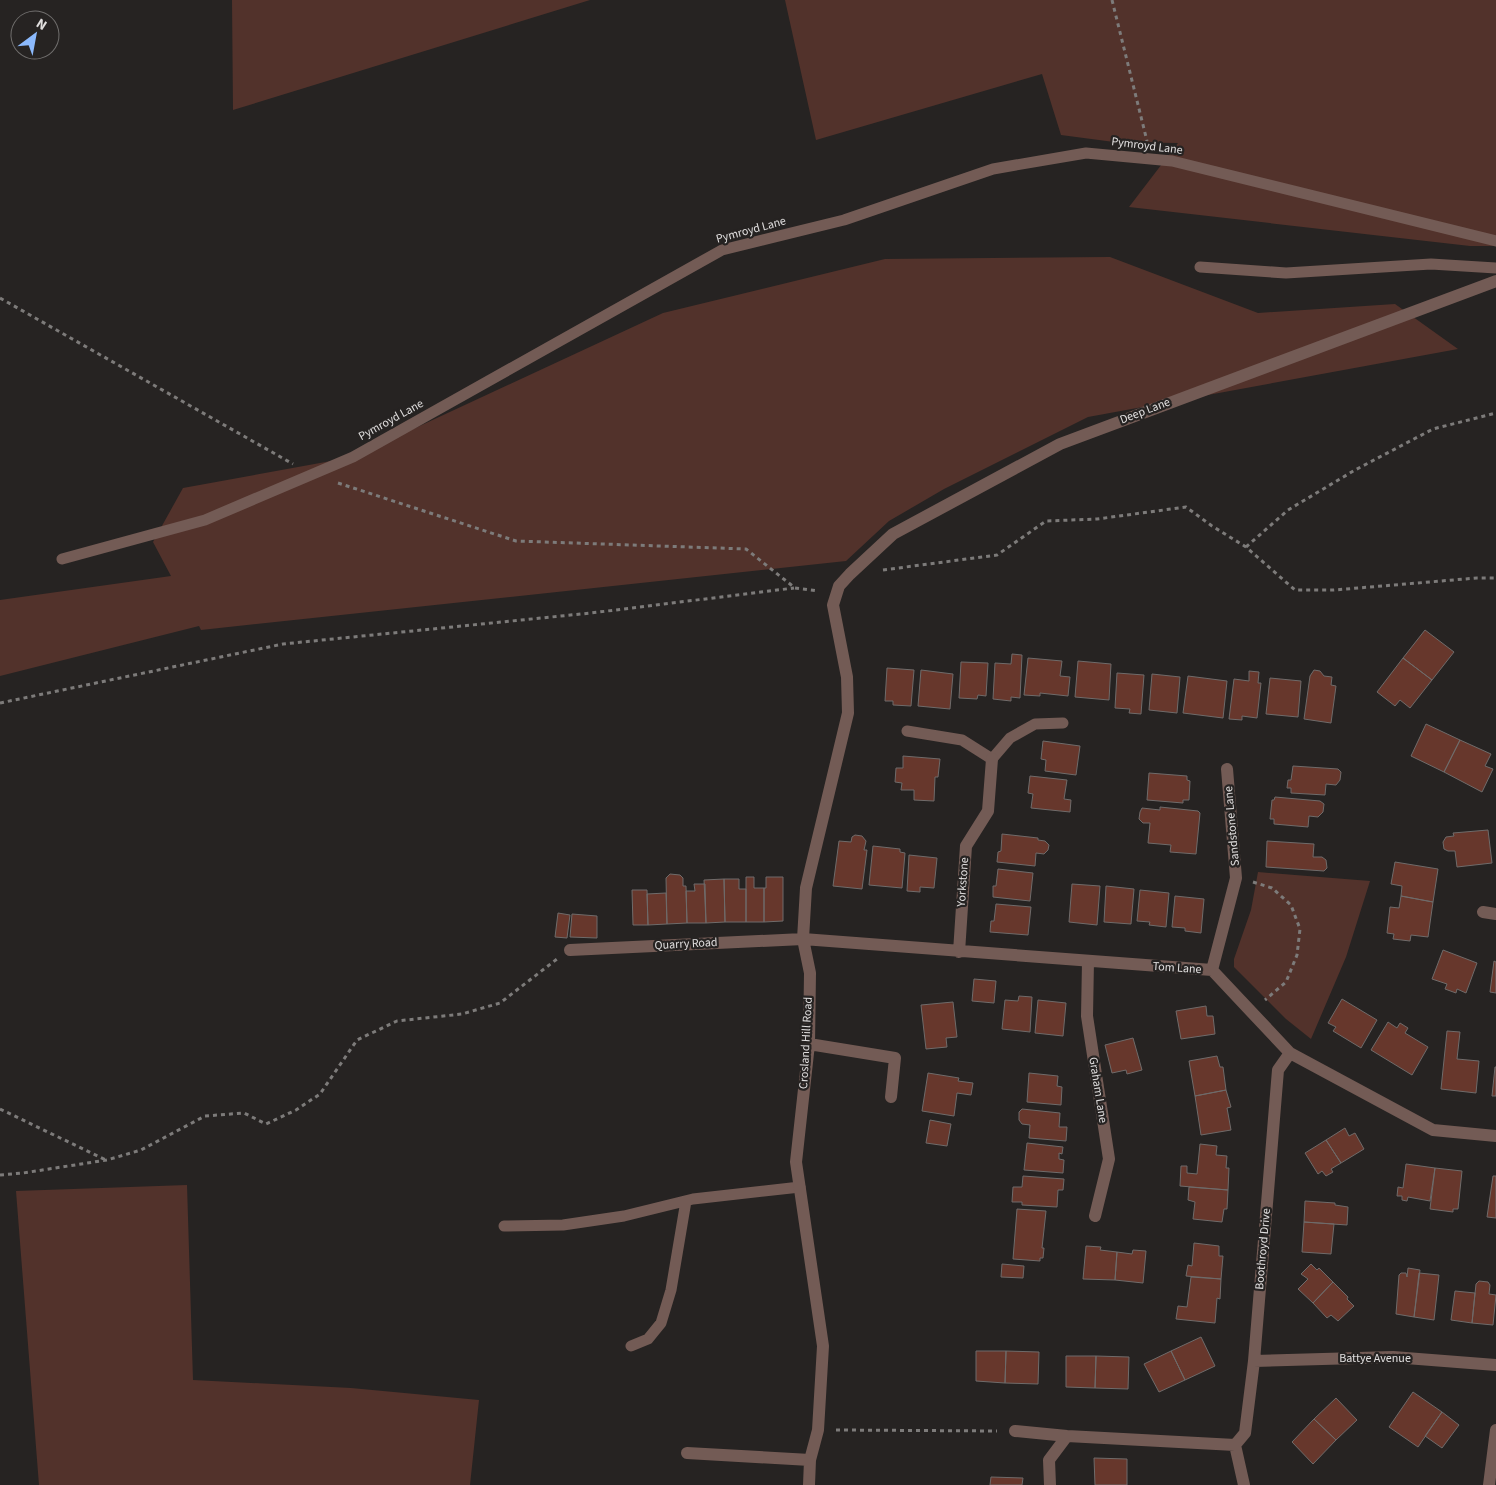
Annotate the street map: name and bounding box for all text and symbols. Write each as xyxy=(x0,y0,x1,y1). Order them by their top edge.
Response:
north arrow xyxy=(10,10,60,60)
text: N xyxy=(32,14,51,36)
street label: Pymroyd Lane xyxy=(1110,133,1184,159)
street label: Pymroyd Lane xyxy=(714,212,788,248)
street label: Deep Lane xyxy=(1117,394,1173,428)
street label: Pymroyd Lane xyxy=(355,395,427,445)
street label: Sandstone Lane xyxy=(1220,785,1244,867)
street label: Yorkstone xyxy=(953,857,973,908)
street label: Quarry Road xyxy=(654,934,718,954)
street label: Tom Lane xyxy=(1152,958,1202,978)
street label: Crosland Hill Road xyxy=(795,997,817,1089)
street label: Graham Lane xyxy=(1084,1056,1112,1124)
street label: Boothroyd Drive xyxy=(1251,1208,1275,1290)
street label: Battye Avenue xyxy=(1339,1350,1411,1367)

